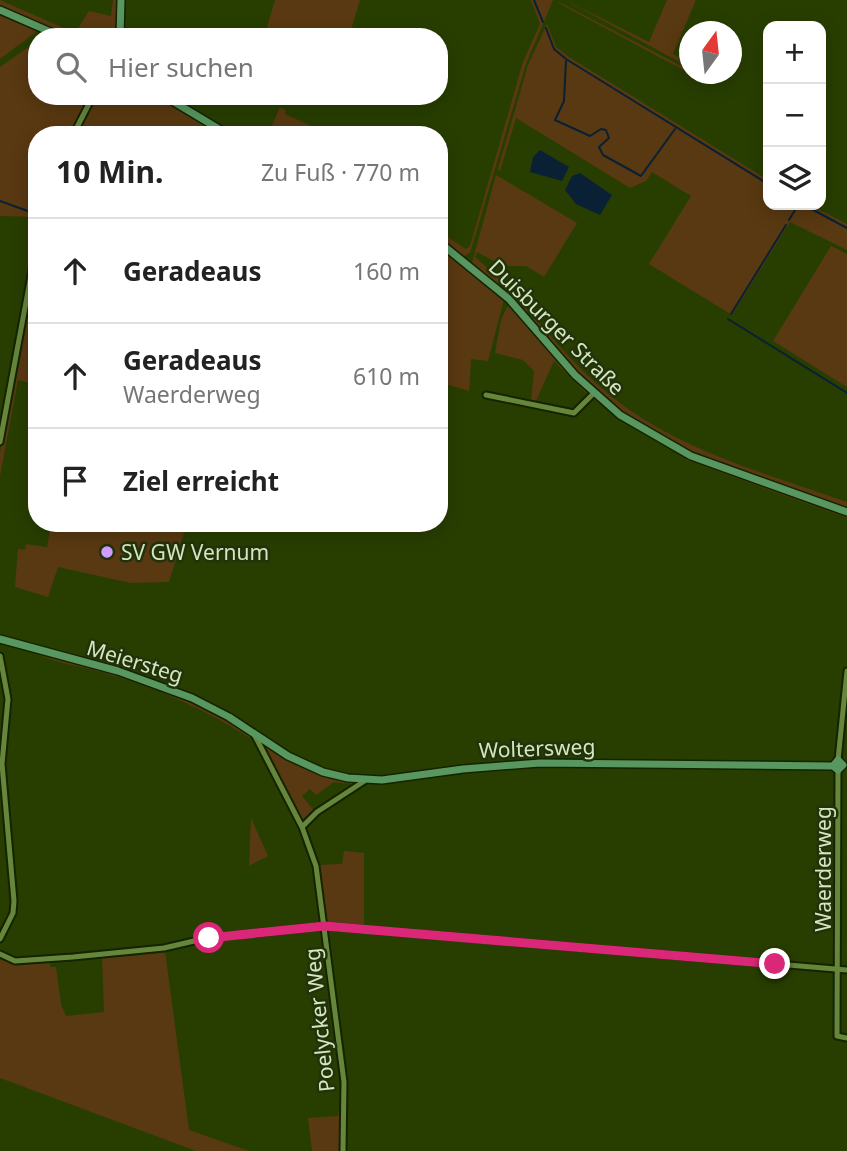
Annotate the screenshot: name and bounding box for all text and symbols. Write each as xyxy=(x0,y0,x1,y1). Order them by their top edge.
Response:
north arrow xyxy=(679,21,742,84)
map controls xyxy=(763,21,826,210)
button: + xyxy=(763,21,826,84)
search box xyxy=(28,28,448,105)
icon: search xyxy=(52,48,90,86)
text: Hier suchen xyxy=(108,49,254,85)
button: − xyxy=(763,84,826,147)
button: layers xyxy=(763,147,826,210)
text: 10 Min. xyxy=(56,151,163,192)
text: Zu Fuß · 770 m xyxy=(261,156,420,188)
icon: ahead xyxy=(56,252,94,290)
text: Geradeaus xyxy=(123,253,262,289)
street label: Duisburger Straße xyxy=(483,253,631,401)
text: 160 m xyxy=(353,255,420,287)
text: Geradeaus xyxy=(123,342,262,378)
icon: ahead xyxy=(56,357,94,395)
text: 610 m xyxy=(353,360,420,392)
text: Waerderweg xyxy=(123,378,261,410)
icon: arrive xyxy=(56,462,94,500)
text: Ziel erreicht xyxy=(123,463,279,499)
place label: SV GW Vernum xyxy=(121,538,269,566)
marker: SV GW Vernum xyxy=(99,544,115,560)
street label: Meiersteg xyxy=(83,633,187,689)
street label: Woltersweg xyxy=(478,732,596,764)
street label: Waerderweg xyxy=(809,806,837,932)
route start xyxy=(193,922,224,953)
street label: Poelycker Weg xyxy=(298,947,340,1093)
route end xyxy=(759,948,790,979)

